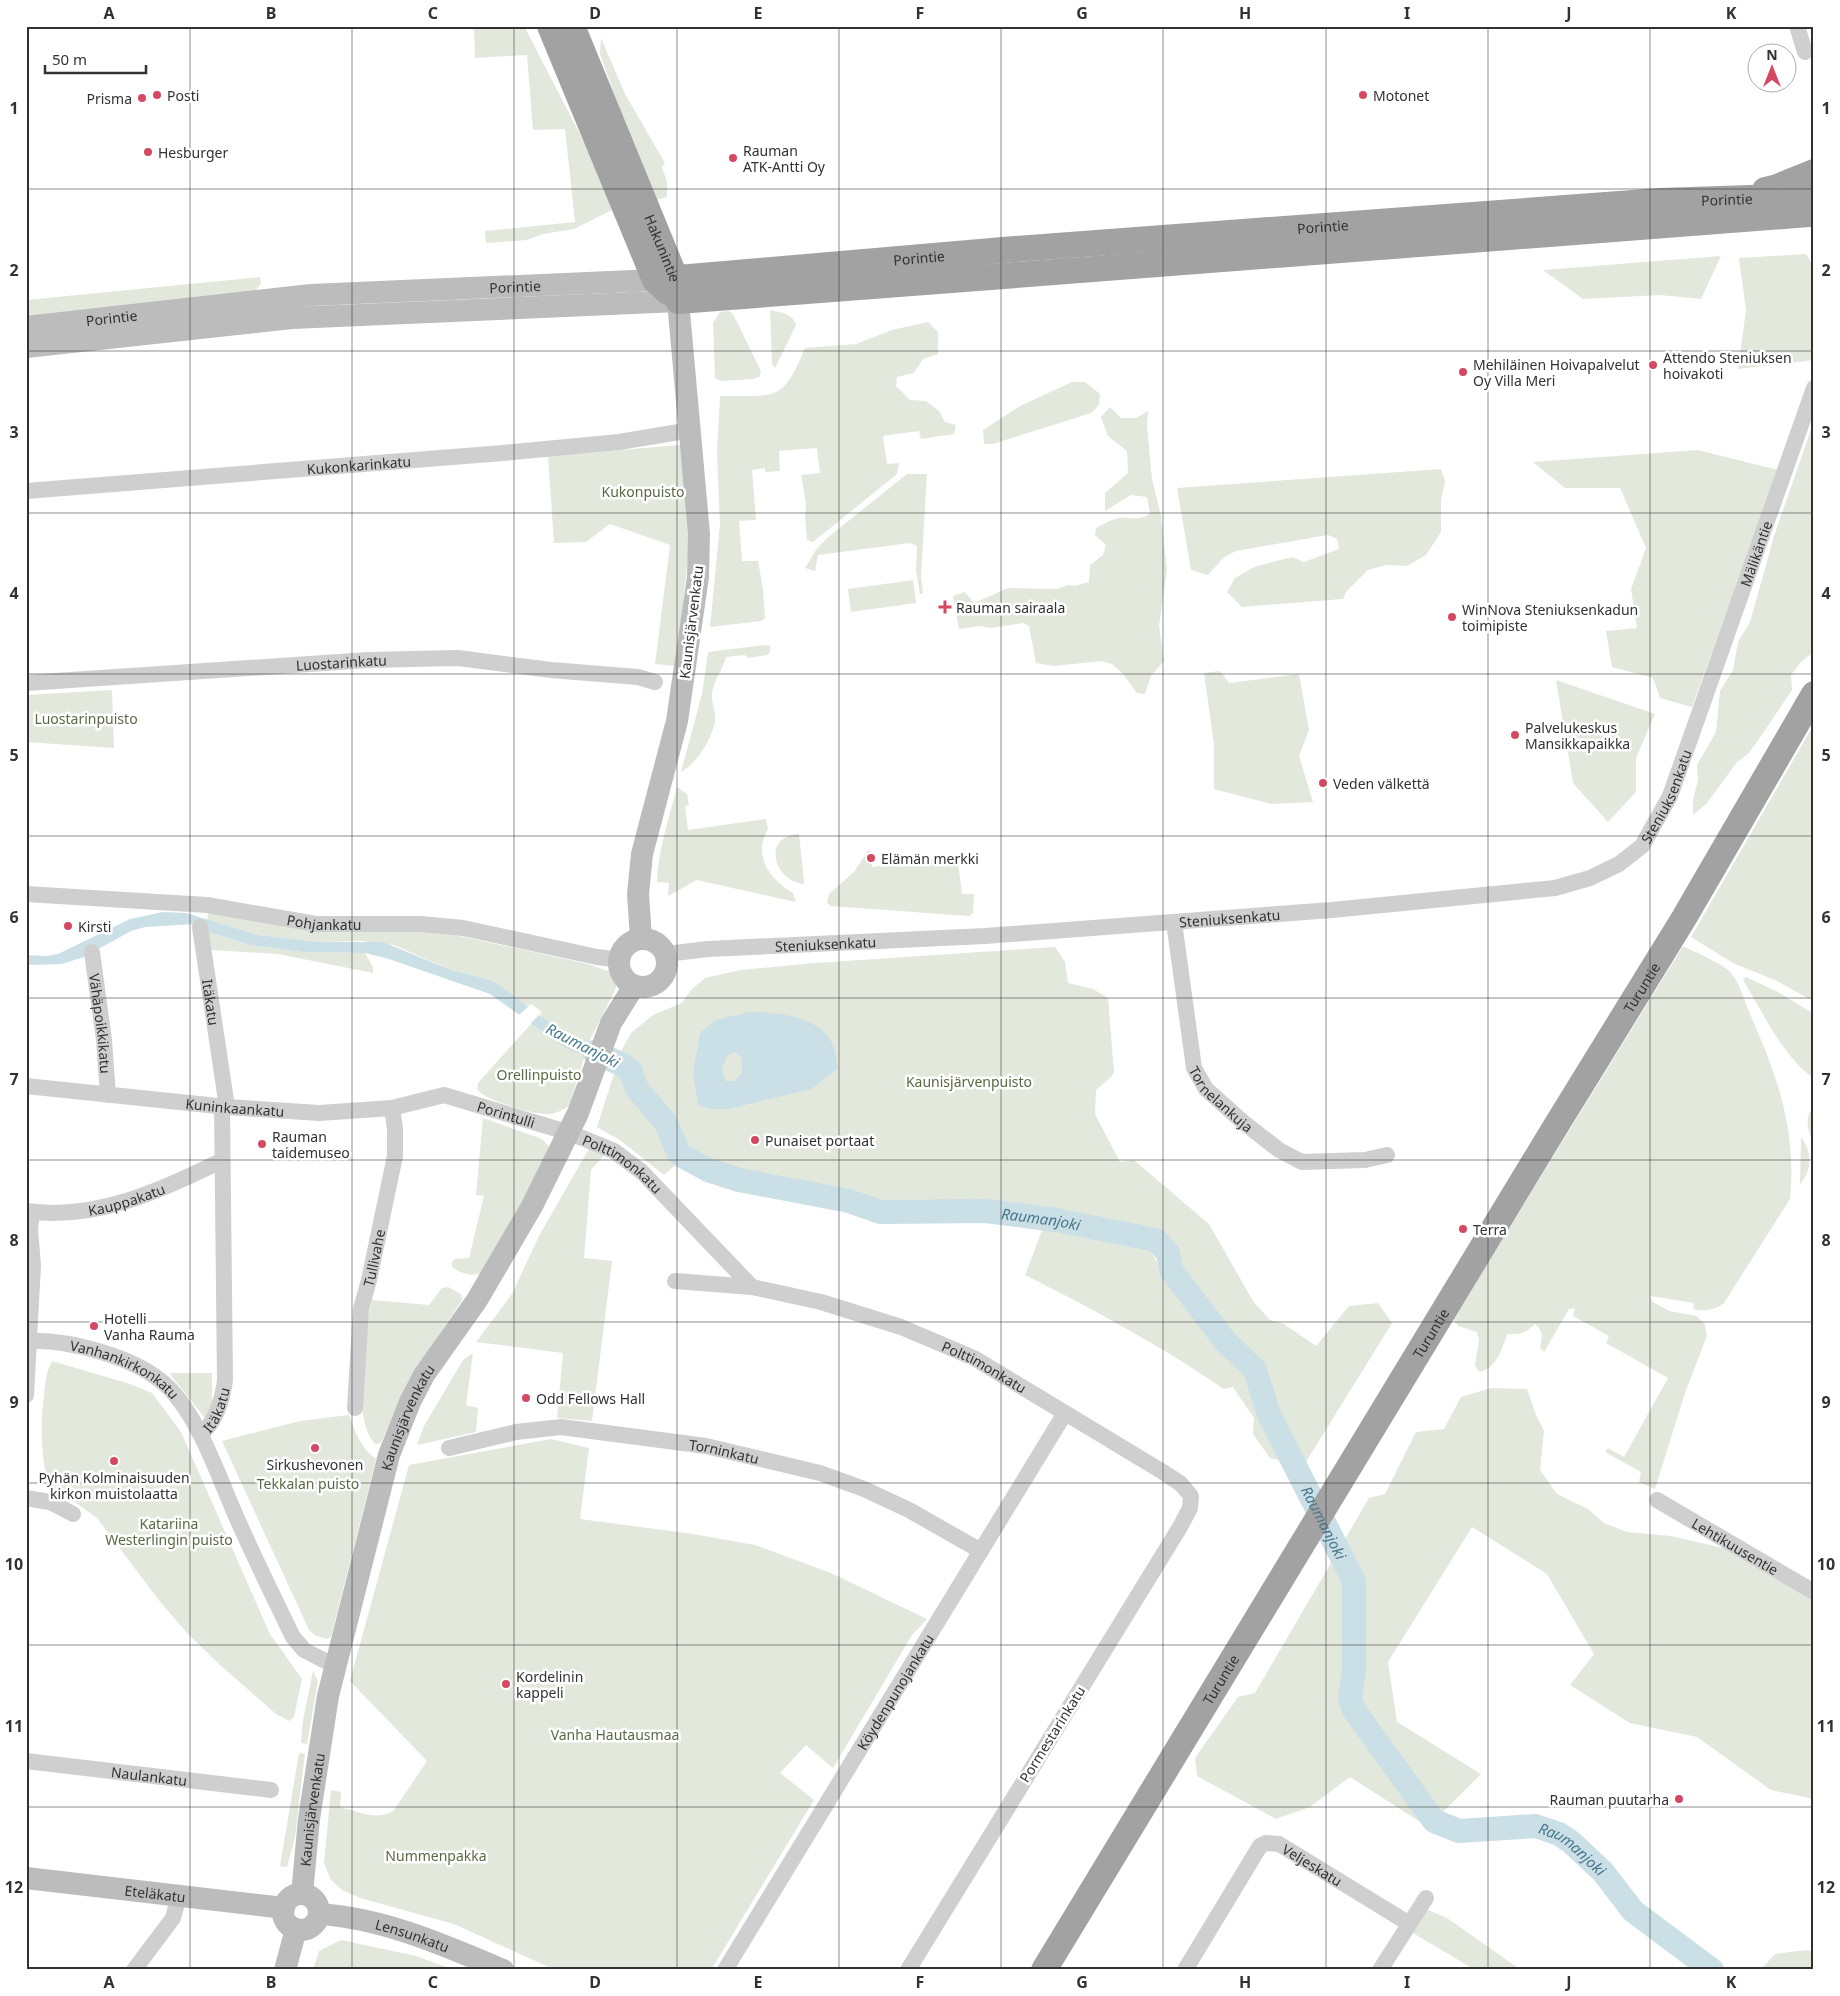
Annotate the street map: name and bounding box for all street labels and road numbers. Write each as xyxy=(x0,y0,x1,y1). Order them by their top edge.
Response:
street label: Porintie xyxy=(1701,188,1753,209)
street label: Hakunintie xyxy=(641,211,685,283)
street label: Porintie xyxy=(1296,215,1349,237)
street label: Porintie xyxy=(892,246,946,269)
street label: Porintie xyxy=(489,275,541,297)
street label: Porintie xyxy=(85,305,138,330)
street label: Kukonkarinkatu xyxy=(306,451,412,478)
street label: Mälikäntie xyxy=(1735,518,1776,589)
street label: Kaunisjärvenkatu xyxy=(675,564,707,680)
street label: Luostarinkatu xyxy=(295,650,387,674)
street label: Steniuksenkatu xyxy=(1636,747,1695,846)
street label: Steniuksenkatu xyxy=(1178,904,1281,931)
street label: Pohjankatu xyxy=(285,910,361,934)
street label: Steniuksenkatu xyxy=(774,932,877,955)
street label: Turuntie xyxy=(1619,959,1664,1016)
street label: Vähäpoikkikatu xyxy=(85,972,116,1074)
street label: Itäkatu xyxy=(198,978,224,1027)
street label: Tornelankuja xyxy=(1185,1062,1257,1136)
street label: Kuninkaankatu xyxy=(185,1093,285,1120)
street label: Porintulli xyxy=(475,1096,537,1131)
street label: Polttimonkatu xyxy=(580,1130,667,1197)
street label: Kauppakatu xyxy=(86,1179,168,1220)
street label: Tullivahe xyxy=(358,1227,389,1289)
street label: Turuntie xyxy=(1408,1304,1453,1362)
street label: Vanhankirkonkatu xyxy=(69,1335,184,1403)
street label: Polttimonkatu xyxy=(939,1336,1030,1397)
street label: Kaunisjärvenkatu xyxy=(376,1360,438,1472)
street label: Itäkatu xyxy=(198,1386,233,1436)
street label: Torninkatu xyxy=(688,1434,761,1468)
street label: Lehtikuusentie xyxy=(1689,1513,1782,1579)
street label: Köydenpunojankatu xyxy=(852,1630,938,1753)
street label: Turuntie xyxy=(1198,1651,1243,1708)
street label: Pormestarinkatu xyxy=(1015,1682,1089,1786)
street label: Kaunisjärvenkatu xyxy=(295,1752,329,1867)
street label: Naulankatu xyxy=(110,1762,188,1789)
street label: Veljeskatu xyxy=(1279,1839,1346,1890)
street label: Eteläkatu xyxy=(124,1880,187,1906)
street label: Lensunkatu xyxy=(373,1914,452,1956)

